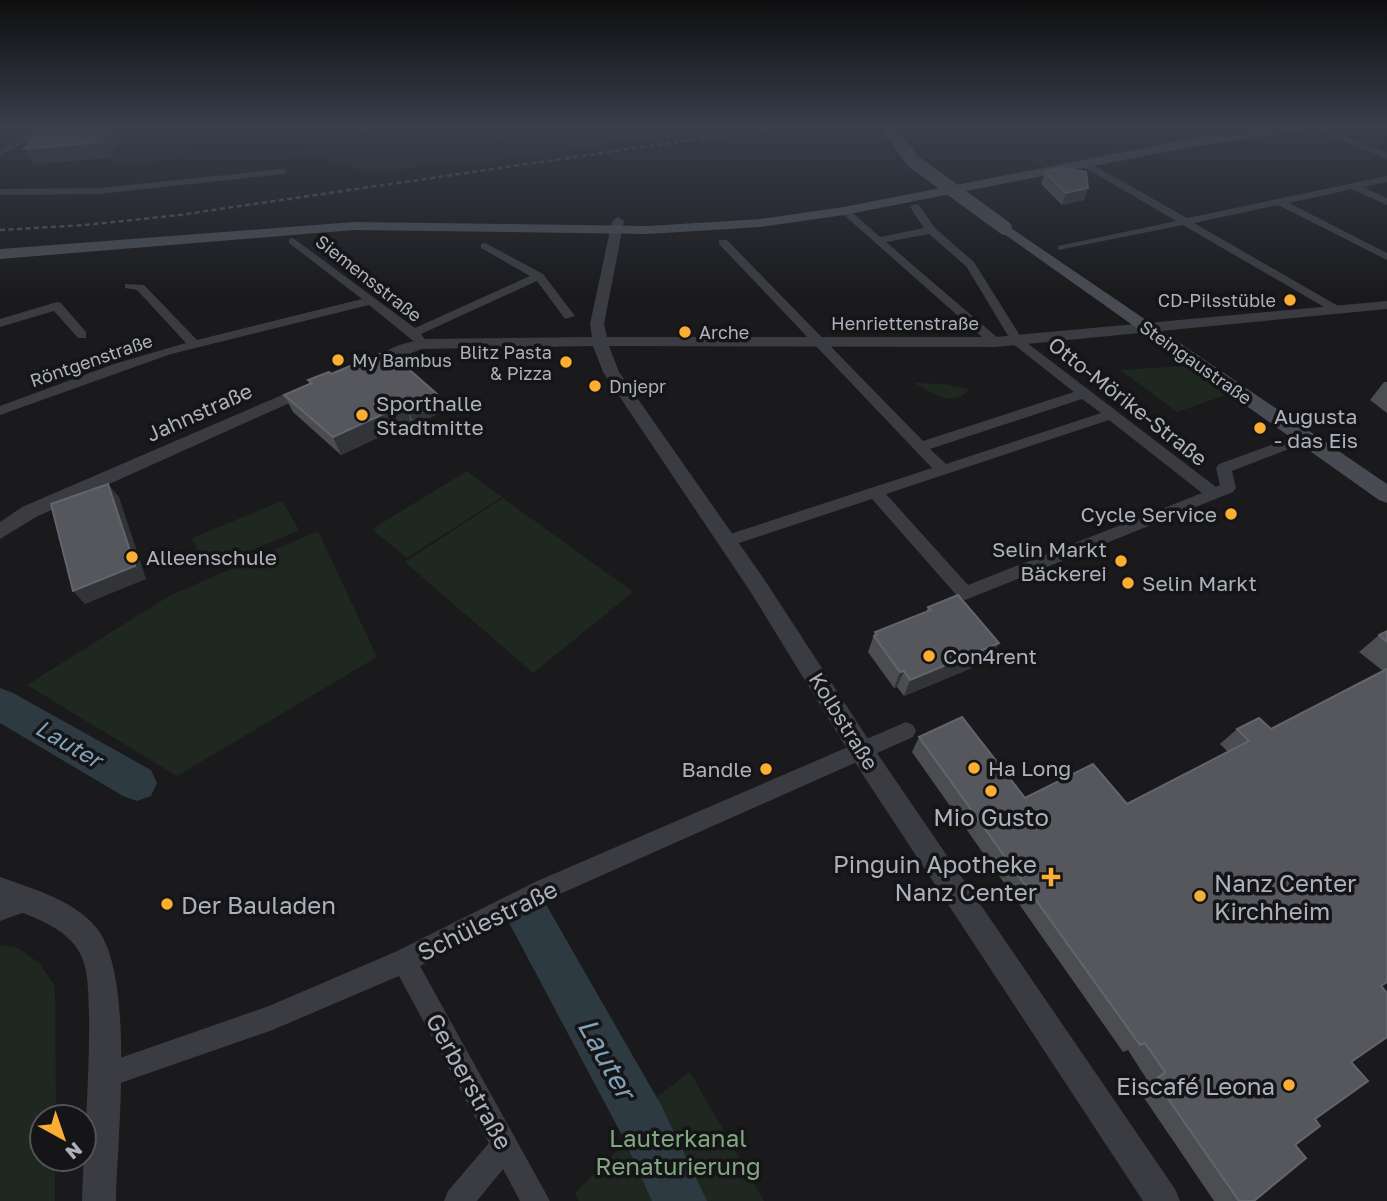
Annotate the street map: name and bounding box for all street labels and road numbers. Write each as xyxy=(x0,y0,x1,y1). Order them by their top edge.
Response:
street label: Siemensstraße xyxy=(312,230,426,326)
street label: Henriettenstraße xyxy=(831,312,979,334)
street label: Steingaustraße xyxy=(1136,315,1256,409)
street label: Röntgenstraße xyxy=(27,329,155,391)
street label: Otto-Mörike-Straße xyxy=(1043,331,1213,471)
street label: Jahnstraße xyxy=(142,377,256,447)
street label: Kolbstraße xyxy=(804,667,884,775)
street label: Schülestraße xyxy=(412,874,562,966)
street label: Gerberstraße xyxy=(421,1008,519,1154)

